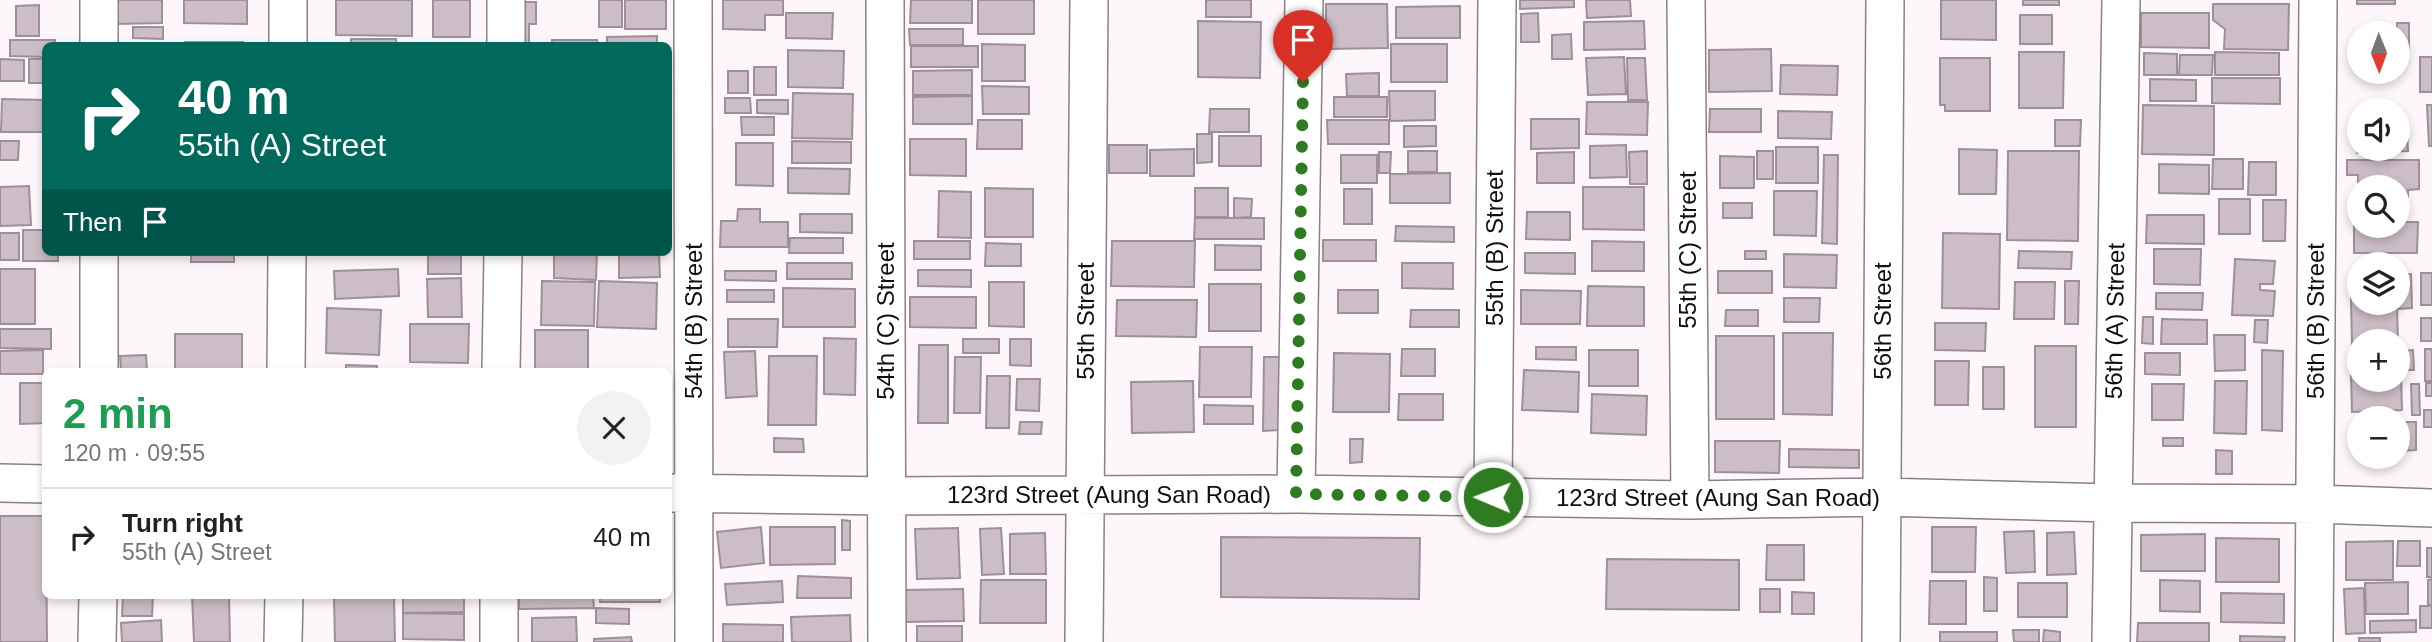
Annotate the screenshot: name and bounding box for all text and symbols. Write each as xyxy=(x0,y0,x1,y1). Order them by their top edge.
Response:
pin xyxy=(1273,10,1333,82)
icon: arrive xyxy=(1284,21,1322,59)
north arrow xyxy=(2347,21,2410,84)
map controls xyxy=(2347,21,2410,469)
icon: right xyxy=(63,70,154,161)
text: 40 m xyxy=(178,70,290,124)
button: sound xyxy=(2347,98,2410,161)
text: 55th (A) Street xyxy=(178,127,386,163)
street label: 55th (B) Street xyxy=(1481,170,1508,326)
street label: 55th (C) Street xyxy=(1674,171,1701,329)
button: search xyxy=(2347,175,2410,238)
icon: arrive xyxy=(136,203,174,241)
text: Then xyxy=(63,207,122,237)
street label: 54th (C) Street xyxy=(872,242,899,400)
street label: 56th (A) Street xyxy=(2100,242,2129,399)
street label: 54th (B) Street xyxy=(680,243,707,399)
street label: 56th (B) Street xyxy=(2302,243,2329,399)
button: layers xyxy=(2347,252,2410,315)
street label: 55th Street xyxy=(1072,262,1099,380)
street label: 56th Street xyxy=(1869,262,1896,380)
button: + xyxy=(2347,329,2410,392)
text: 2 min xyxy=(63,390,173,437)
button: close xyxy=(577,391,651,465)
button: − xyxy=(2347,406,2410,469)
text: 120 m · 09:55 xyxy=(63,440,205,466)
position arrow xyxy=(1456,460,1530,534)
street label: 123rd Street (Aung San Road) xyxy=(947,481,1271,508)
street label: 123rd Street (Aung San Road) xyxy=(1556,484,1880,511)
text: Turn right xyxy=(122,508,243,538)
icon: right xyxy=(63,518,101,556)
text: 40 m xyxy=(593,522,651,552)
text: 55th (A) Street xyxy=(122,539,272,565)

